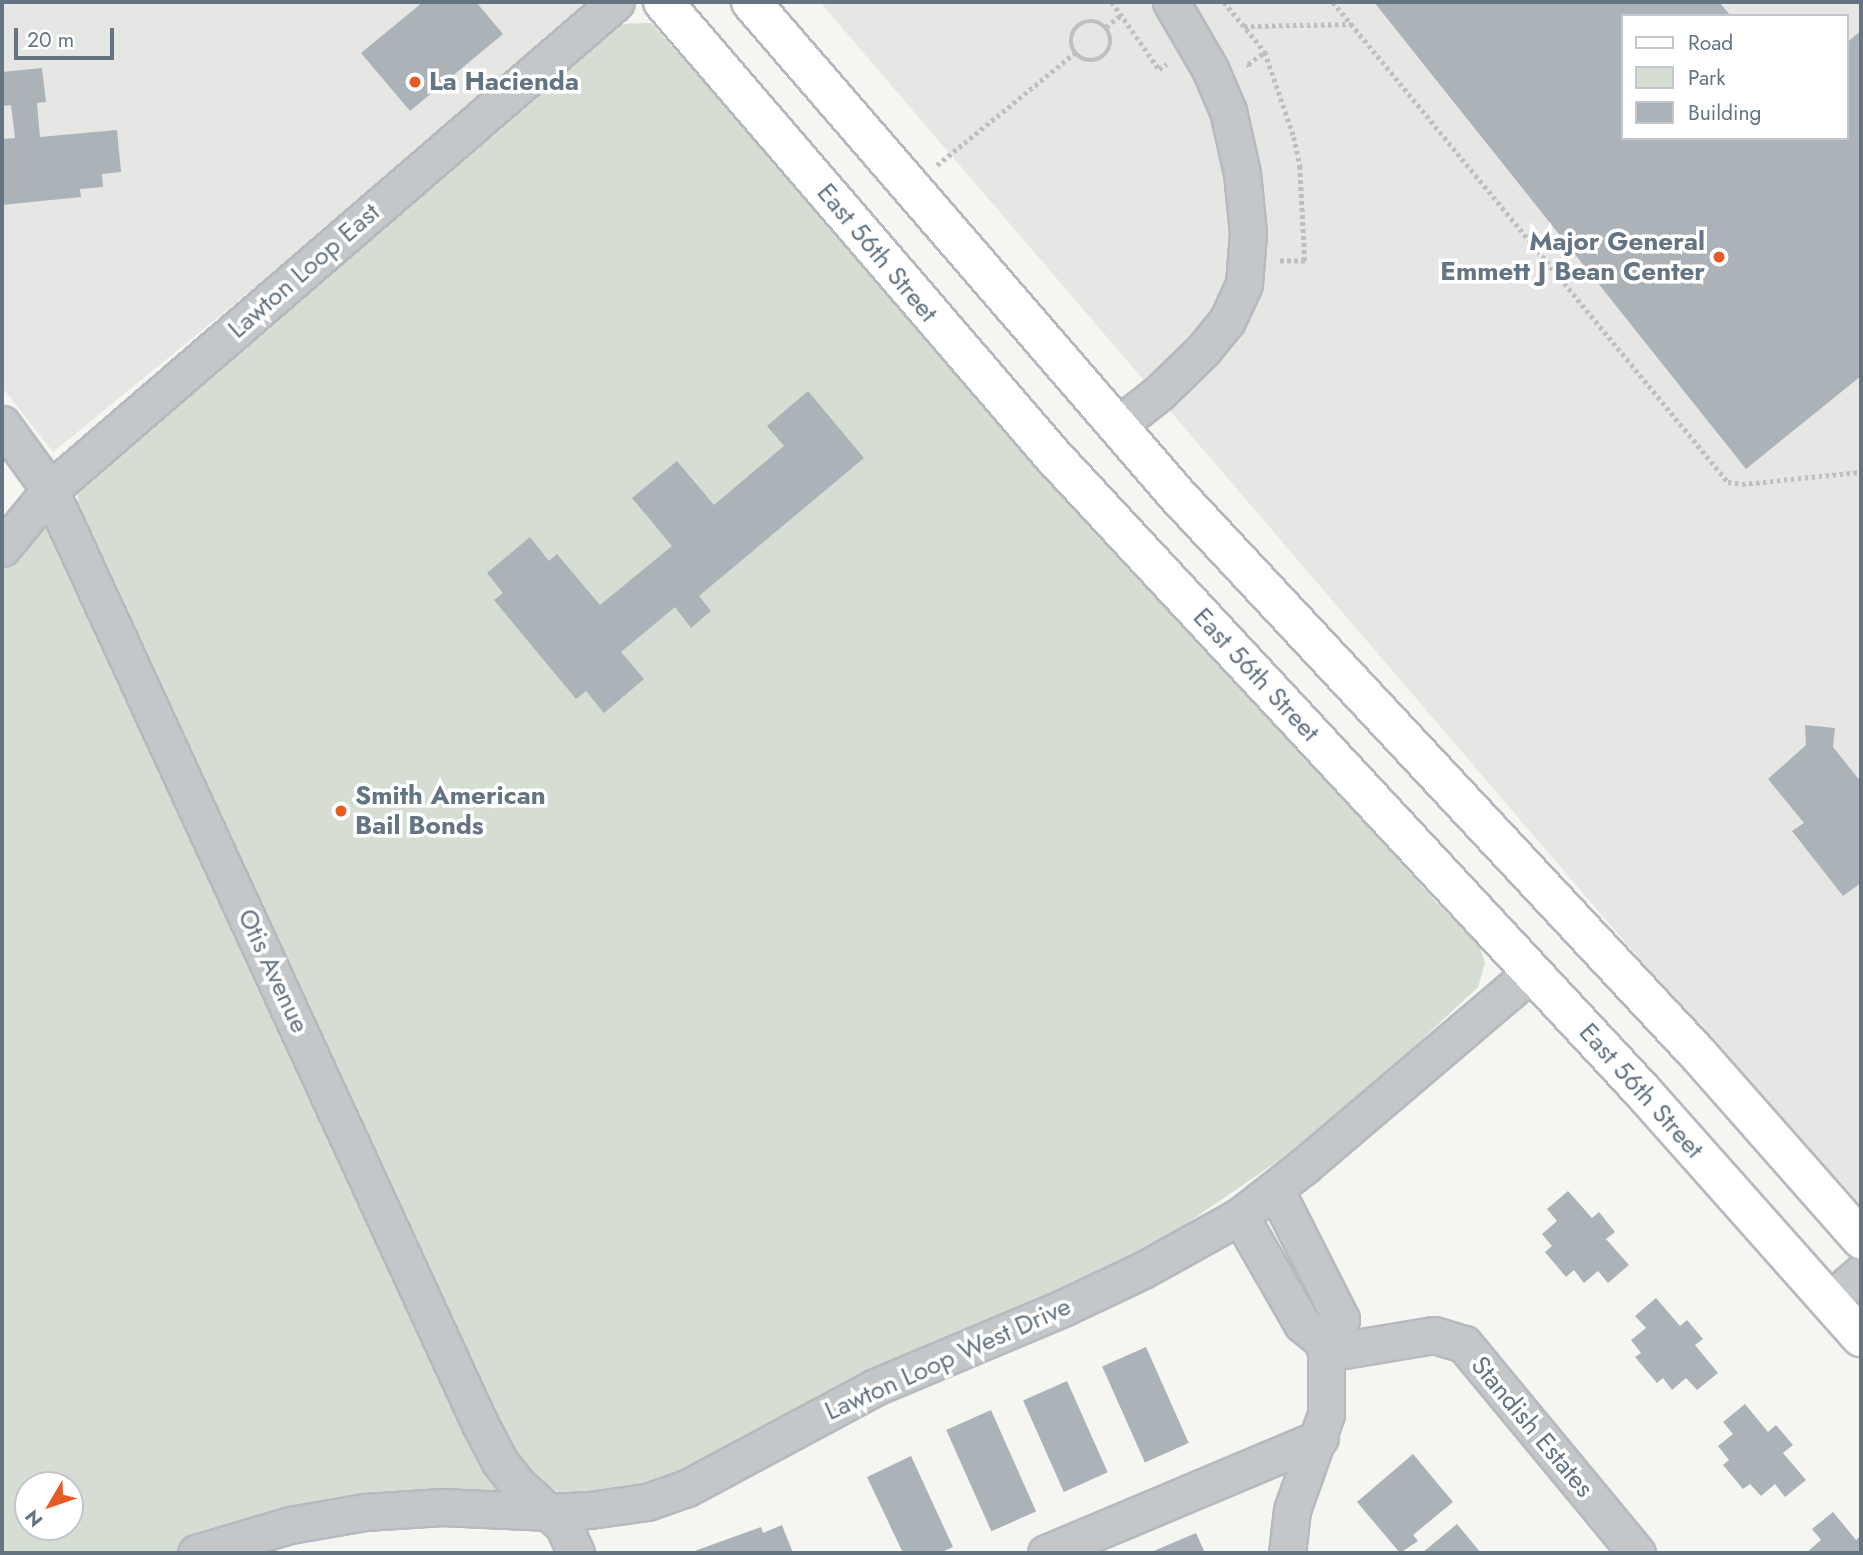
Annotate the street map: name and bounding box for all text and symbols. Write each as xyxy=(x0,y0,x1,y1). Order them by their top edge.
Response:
scale bar xyxy=(18,14,117,58)
legend xyxy=(1622,14,1849,140)
text: 20 m xyxy=(27,25,74,55)
text: Road xyxy=(1688,28,1733,58)
text: Park xyxy=(1688,63,1725,93)
place label: La Hacienda xyxy=(429,66,579,98)
marker: La Hacienda xyxy=(407,74,423,90)
text: Building xyxy=(1688,98,1761,128)
street label: East 56th Street xyxy=(810,178,944,328)
street label: Lawton Loop East xyxy=(222,197,386,345)
place label: Major General Emmett J Bean Center xyxy=(1440,226,1705,288)
marker: Major General Emmett J Bean Center xyxy=(1711,249,1727,265)
street label: East 56th Street xyxy=(1186,602,1326,748)
place label: Smith American Bail Bonds xyxy=(355,780,546,842)
marker: Smith American Bail Bonds xyxy=(333,803,349,819)
street label: Otis Avenue xyxy=(231,904,315,1038)
street label: East 56th Street xyxy=(1572,1017,1710,1165)
street label: Lawton Loop West Drive xyxy=(820,1291,1076,1427)
street label: Standish Estates xyxy=(1464,1350,1600,1504)
north arrow xyxy=(14,1471,84,1541)
text: N xyxy=(19,1504,49,1533)

